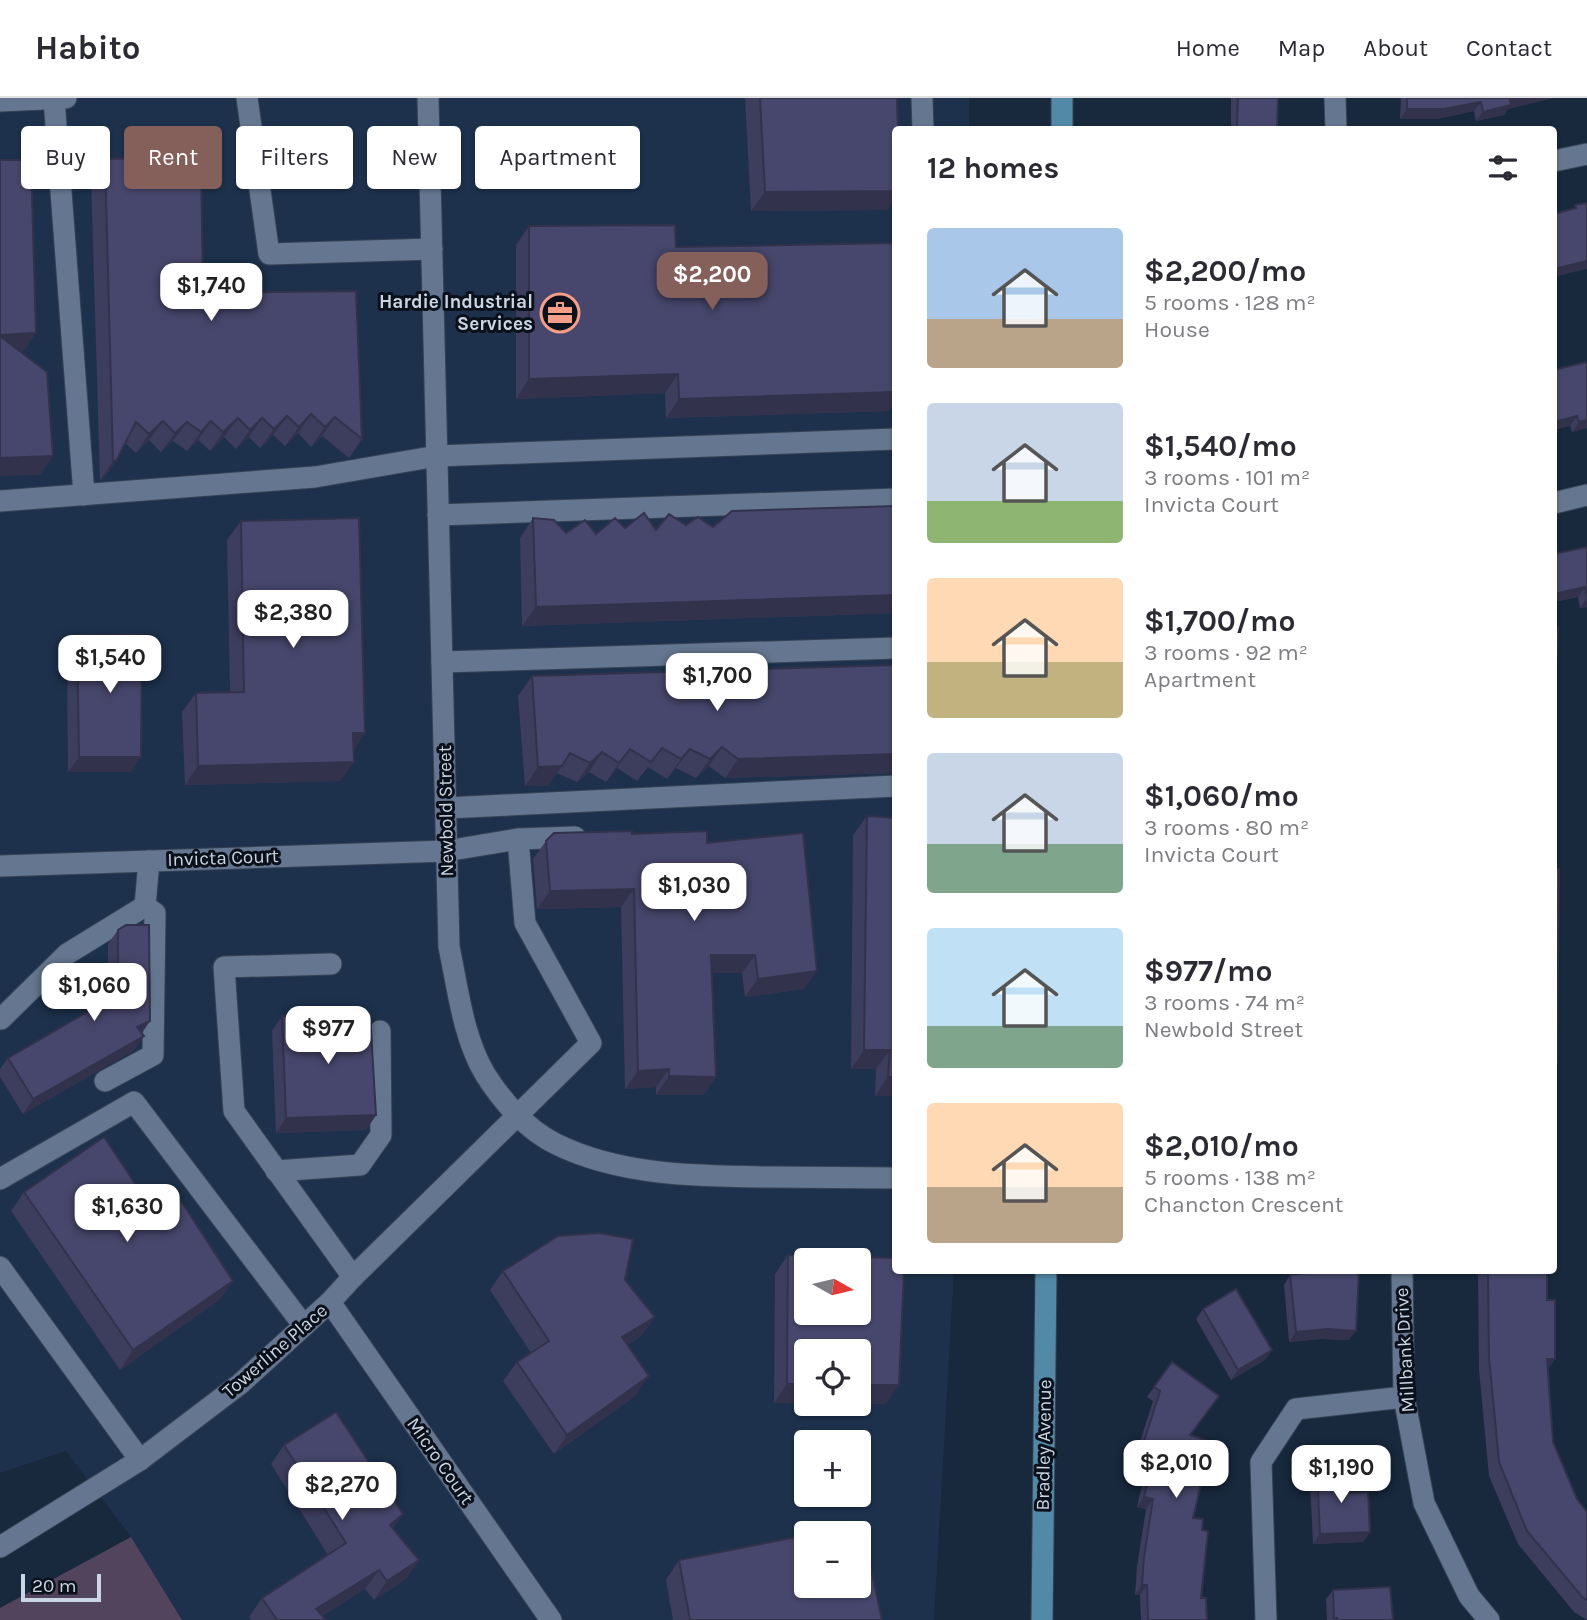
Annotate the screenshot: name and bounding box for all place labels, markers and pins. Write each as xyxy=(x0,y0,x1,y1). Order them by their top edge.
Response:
pin: $2,200 xyxy=(655,252,769,312)
pin: $1,740 xyxy=(154,264,268,323)
place label: Hardie Industrial Services xyxy=(379,291,533,335)
office icon: Hardie Industrial Services xyxy=(539,292,581,334)
pin: $2,380 xyxy=(236,590,350,650)
pin: $1,540 xyxy=(53,636,167,695)
pin: $1,700 xyxy=(660,654,774,713)
pin: $1,030 xyxy=(637,864,751,923)
pin: $1,060 xyxy=(37,964,151,1023)
pin: $977 xyxy=(287,1006,369,1066)
pin: $1,630 xyxy=(70,1184,184,1244)
pin: $2,010 xyxy=(1119,1440,1233,1500)
pin: $1,190 xyxy=(1284,1446,1398,1505)
pin: $2,270 xyxy=(285,1462,399,1522)

